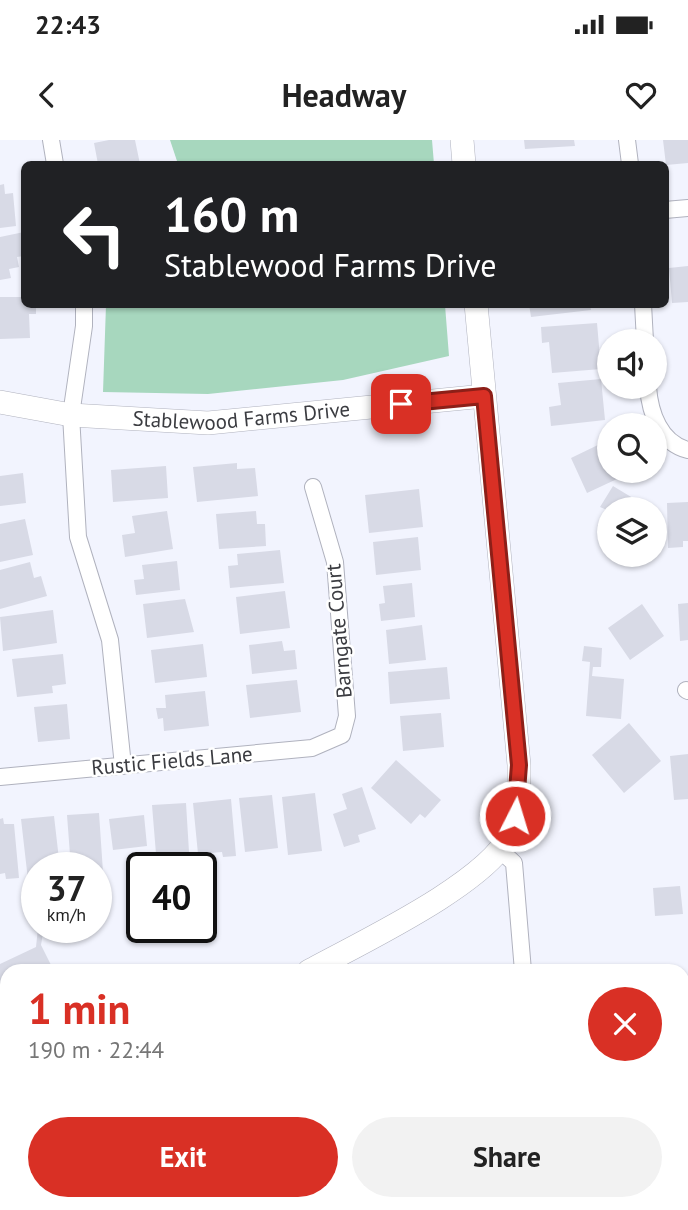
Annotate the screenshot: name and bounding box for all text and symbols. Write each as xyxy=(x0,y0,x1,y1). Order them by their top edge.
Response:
text: 22:43 xyxy=(35,8,101,41)
text: Headway xyxy=(282,74,406,116)
icon: back xyxy=(28,76,66,114)
icon: heart xyxy=(622,76,660,114)
text: 160 m xyxy=(164,182,299,246)
icon: left xyxy=(49,189,140,280)
text: Stablewood Farms Drive xyxy=(164,244,496,286)
map controls xyxy=(597,329,667,567)
button: sound xyxy=(597,329,667,399)
pin xyxy=(371,374,431,434)
icon: arrive xyxy=(382,385,420,423)
street label: Stablewood Farms Drive xyxy=(132,395,351,436)
button: search xyxy=(597,413,667,483)
button: layers xyxy=(597,497,667,567)
street label: Barngate Court xyxy=(319,563,358,699)
street label: Rustic Fields Lane xyxy=(90,740,254,781)
position arrow xyxy=(478,779,552,853)
speed limit sign: 40 xyxy=(126,852,217,943)
text: 37 xyxy=(47,865,86,911)
text: km/h xyxy=(47,903,86,926)
text: 1 min xyxy=(28,981,130,1036)
button: close xyxy=(588,987,662,1061)
text: 190 m · 22:44 xyxy=(28,1035,164,1064)
button: Exit xyxy=(28,1117,338,1197)
button: Share xyxy=(352,1117,662,1197)

